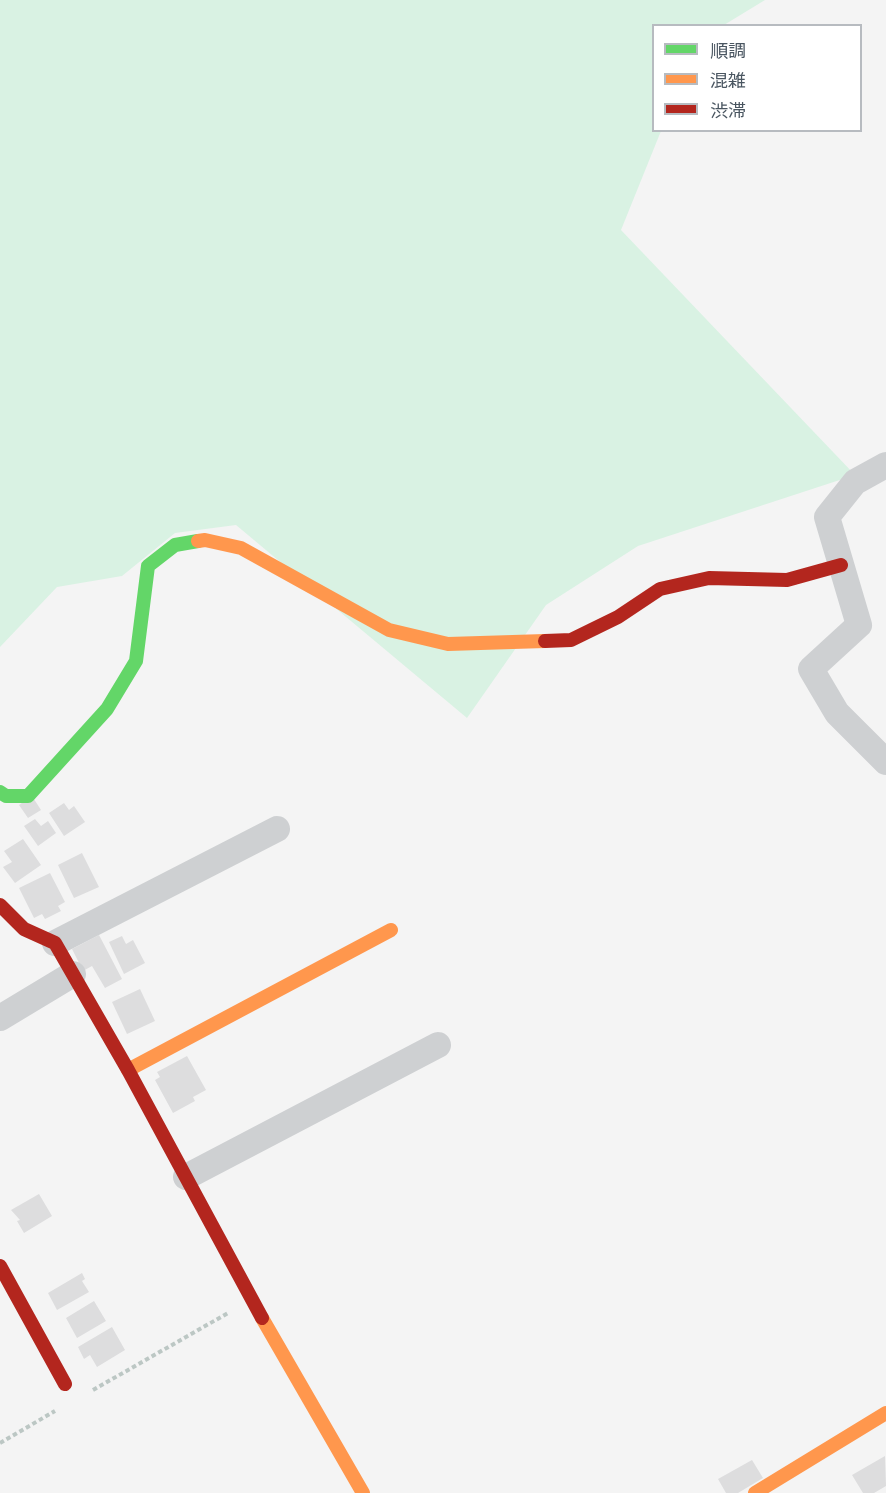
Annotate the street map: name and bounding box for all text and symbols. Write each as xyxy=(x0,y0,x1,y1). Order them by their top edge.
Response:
legend xyxy=(652,24,862,132)
text: 順調 xyxy=(710,39,746,61)
text: 混雑 xyxy=(710,69,746,91)
text: 渋滞 xyxy=(710,99,746,121)

